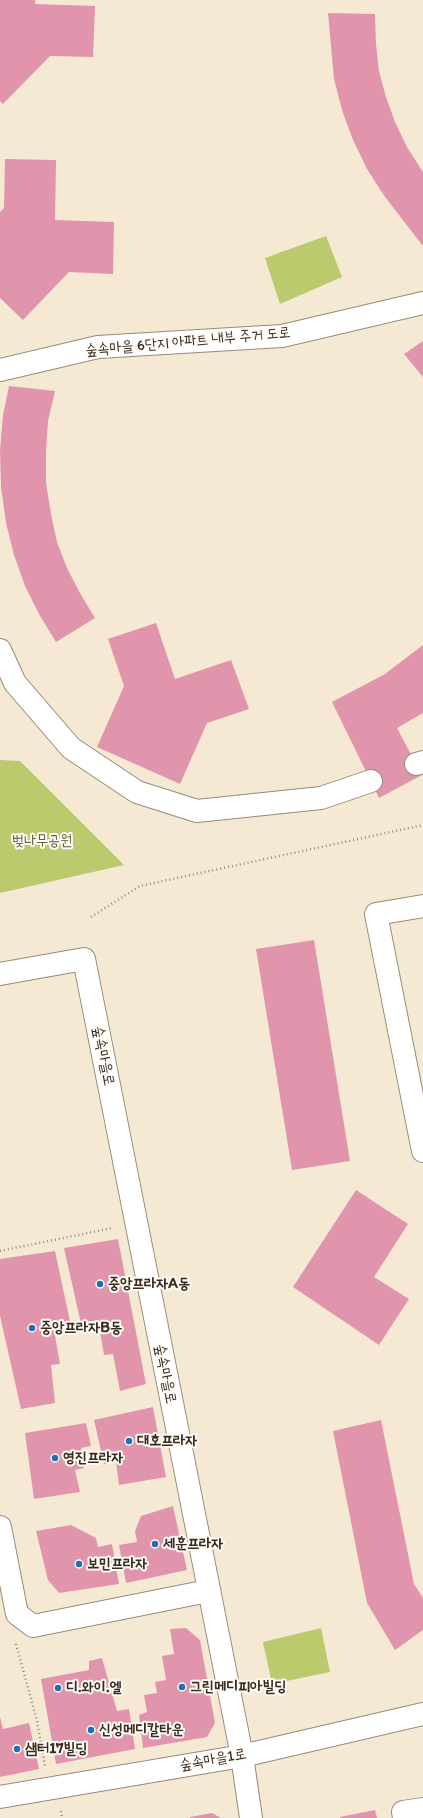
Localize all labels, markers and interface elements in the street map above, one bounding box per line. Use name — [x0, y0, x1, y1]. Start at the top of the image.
street label: 숲속마을 6단지 아파트 내부 주거 도로 — [85, 324, 291, 360]
park label: 벚나무공원 — [12, 832, 72, 850]
street label: 숲속마을로 — [88, 1025, 118, 1087]
place label: 중앙프라자A동 — [108, 1275, 190, 1293]
marker: 중앙프라자A동 — [95, 1279, 105, 1289]
place label: 중앙프라자B동 — [40, 1319, 122, 1337]
marker: 중앙프라자B동 — [27, 1323, 37, 1333]
street label: 숲속마을로 — [150, 1343, 180, 1405]
place label: 대호프라자 — [137, 1432, 197, 1450]
marker: 대호프라자 — [124, 1436, 134, 1446]
place label: 영진프라자 — [63, 1449, 123, 1467]
marker: 영진프라자 — [50, 1453, 60, 1463]
place label: 세훈프라자 — [163, 1535, 223, 1553]
marker: 세훈프라자 — [150, 1539, 160, 1549]
place label: 보민프라자 — [87, 1555, 147, 1573]
marker: 보민프라자 — [74, 1559, 84, 1569]
place label: 그린메디피아빌딩 — [190, 1678, 287, 1696]
place label: 디.와이.엘 — [66, 1679, 122, 1697]
marker: 그린메디피아빌딩 — [177, 1682, 187, 1692]
marker: 디.와이.엘 — [53, 1683, 63, 1693]
place label: 신성메디칼타운 — [99, 1721, 183, 1739]
marker: 신성메디칼타운 — [86, 1725, 96, 1735]
place label: 샘터17빌딩 — [25, 1740, 88, 1758]
marker: 샘터17빌딩 — [12, 1744, 22, 1754]
street label: 숲속마을1로 — [178, 1745, 248, 1775]

